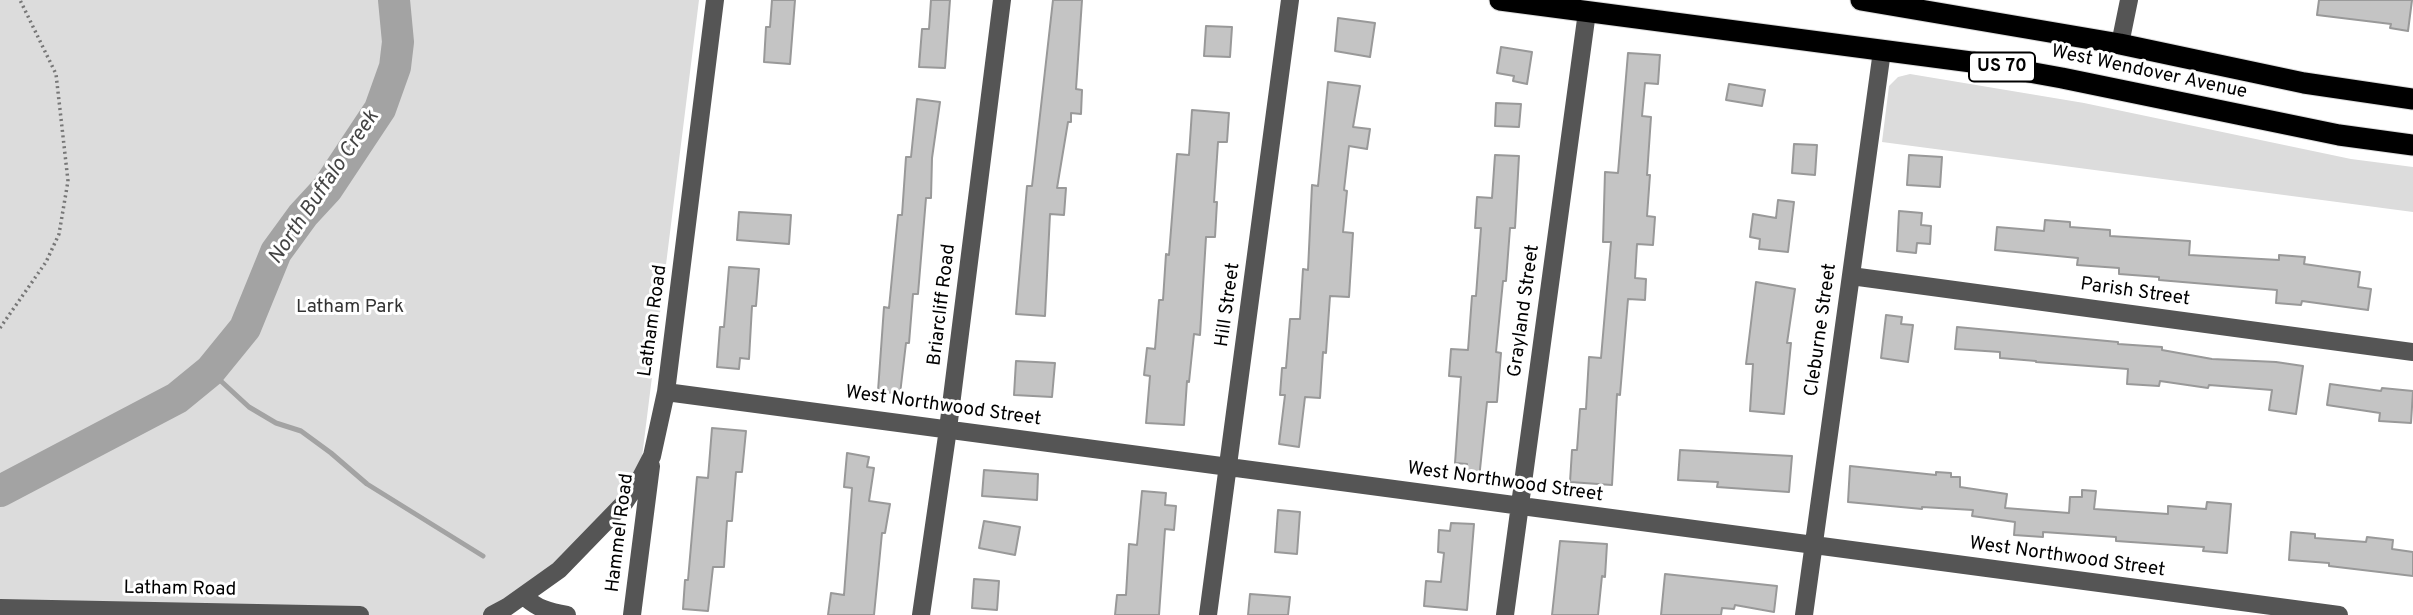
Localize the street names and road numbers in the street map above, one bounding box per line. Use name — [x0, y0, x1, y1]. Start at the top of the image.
street label: West Wendover Avenue — [2049, 41, 2249, 105]
road number: US 70 — [1969, 52, 2035, 82]
street label: Briarcliff Road — [924, 243, 962, 367]
street label: Grayland Street — [1504, 243, 1546, 379]
street label: Hill Street — [1212, 261, 1246, 349]
street label: Cleburne Street — [1801, 262, 1843, 398]
street label: Latham Road — [635, 264, 673, 378]
street label: Parish Street — [2079, 274, 2191, 312]
street label: West Northwood Street — [844, 382, 1042, 432]
street label: West Northwood Street — [1406, 458, 1604, 508]
street label: Hammel Road — [602, 472, 640, 594]
street label: West Northwood Street — [1968, 533, 2166, 583]
street label: Latham Road — [123, 578, 237, 602]

